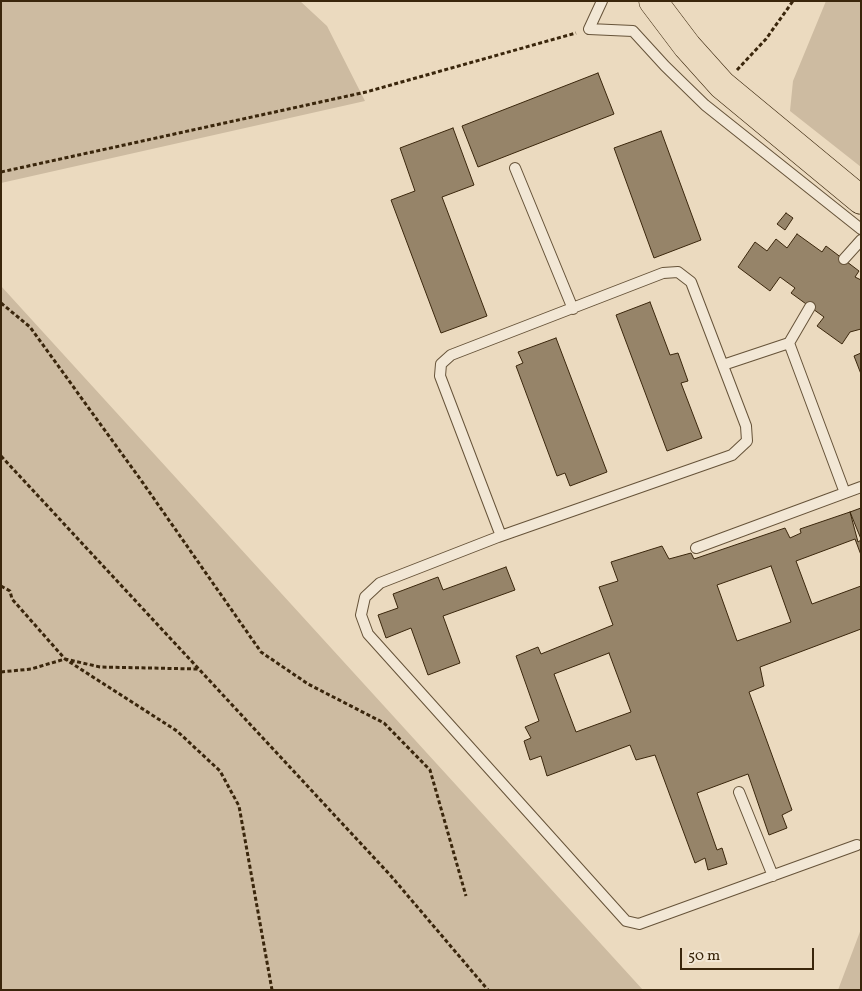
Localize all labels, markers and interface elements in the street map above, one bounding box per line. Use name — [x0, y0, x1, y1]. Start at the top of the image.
scale bar — [682, 938, 816, 970]
text: 50 m — [688, 946, 720, 967]

